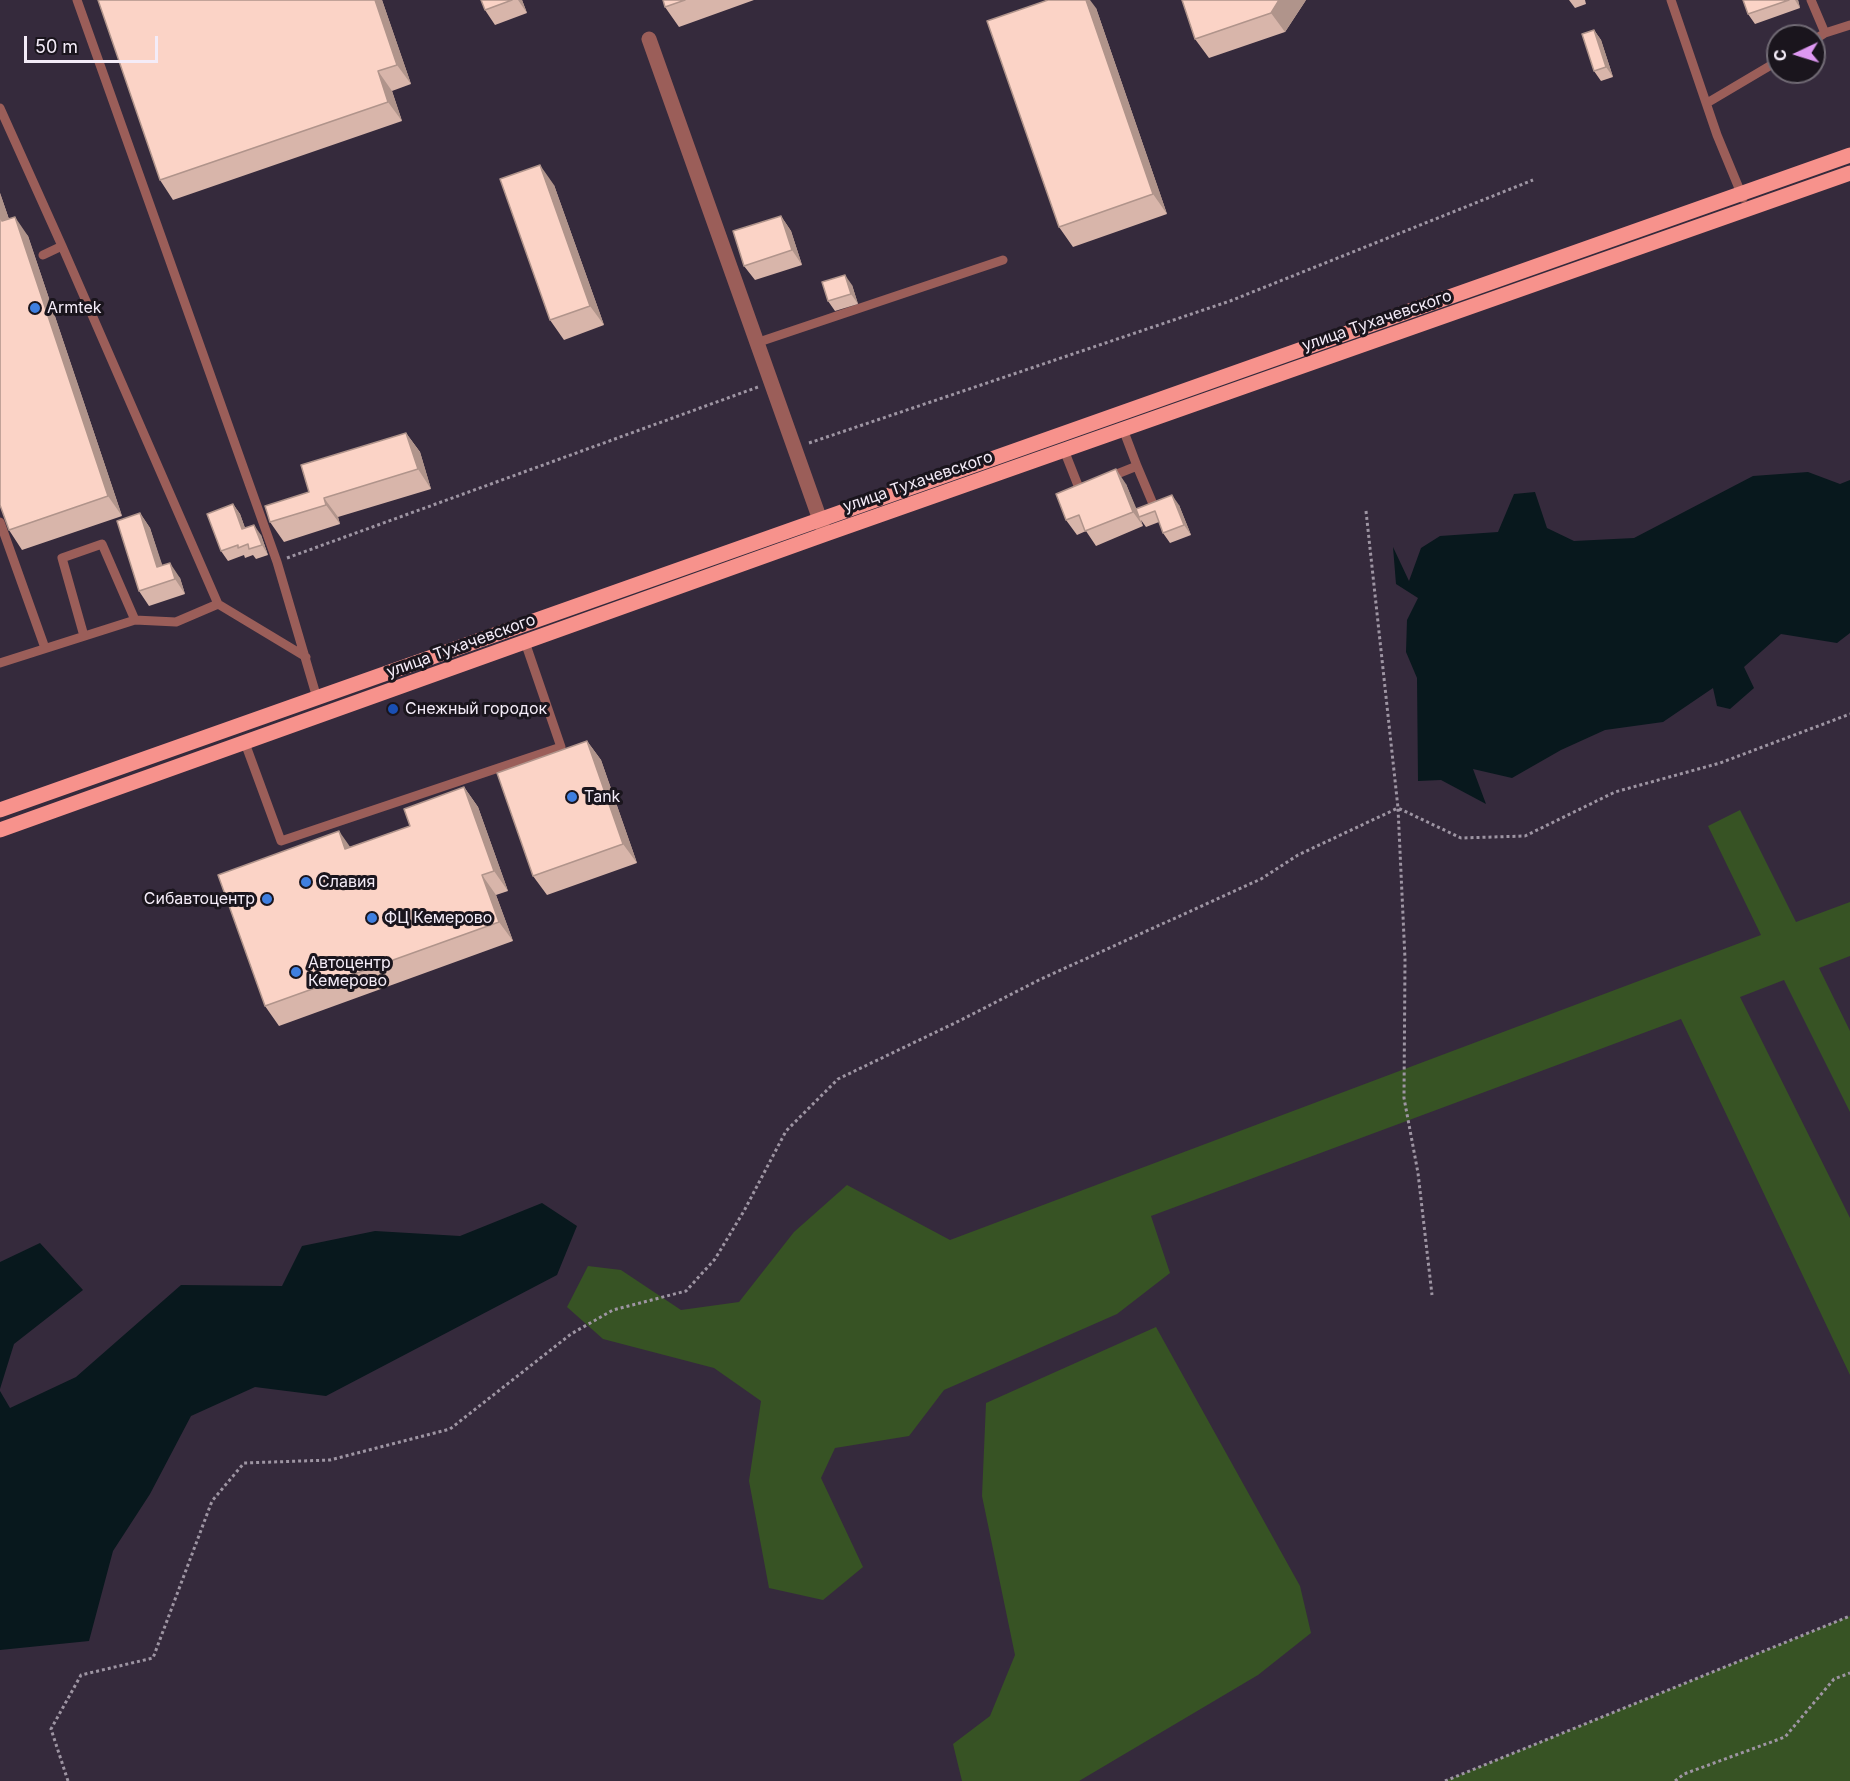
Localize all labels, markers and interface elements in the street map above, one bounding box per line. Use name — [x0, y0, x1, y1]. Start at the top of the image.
scale bar — [27, 24, 160, 62]
north arrow — [1766, 24, 1826, 84]
text: 50 m — [35, 36, 78, 57]
text: С — [1770, 49, 1790, 62]
street label: улица Тухачевского — [1300, 286, 1454, 356]
place label: Armtek — [47, 298, 102, 318]
marker: Armtek — [28, 301, 42, 315]
street label: улица Тухачевского — [841, 447, 995, 517]
street label: улица Тухачевского — [384, 610, 538, 682]
place label: Снежный городок — [405, 699, 547, 719]
marker: Снежный городок — [386, 702, 400, 716]
place label: Tank — [584, 787, 620, 807]
marker: Tank — [565, 790, 579, 804]
place label: Славия — [318, 872, 375, 892]
marker: Славия — [299, 875, 313, 889]
place label: Сибавтоцентр — [144, 889, 255, 909]
marker: Сибавтоцентр — [260, 892, 274, 906]
place label: ФЦ Кемерово — [384, 908, 492, 928]
marker: ФЦ Кемерово — [365, 911, 379, 925]
place label: Автоцентр Кемерово — [308, 953, 391, 991]
marker: Автоцентр Кемерово — [289, 965, 303, 979]

